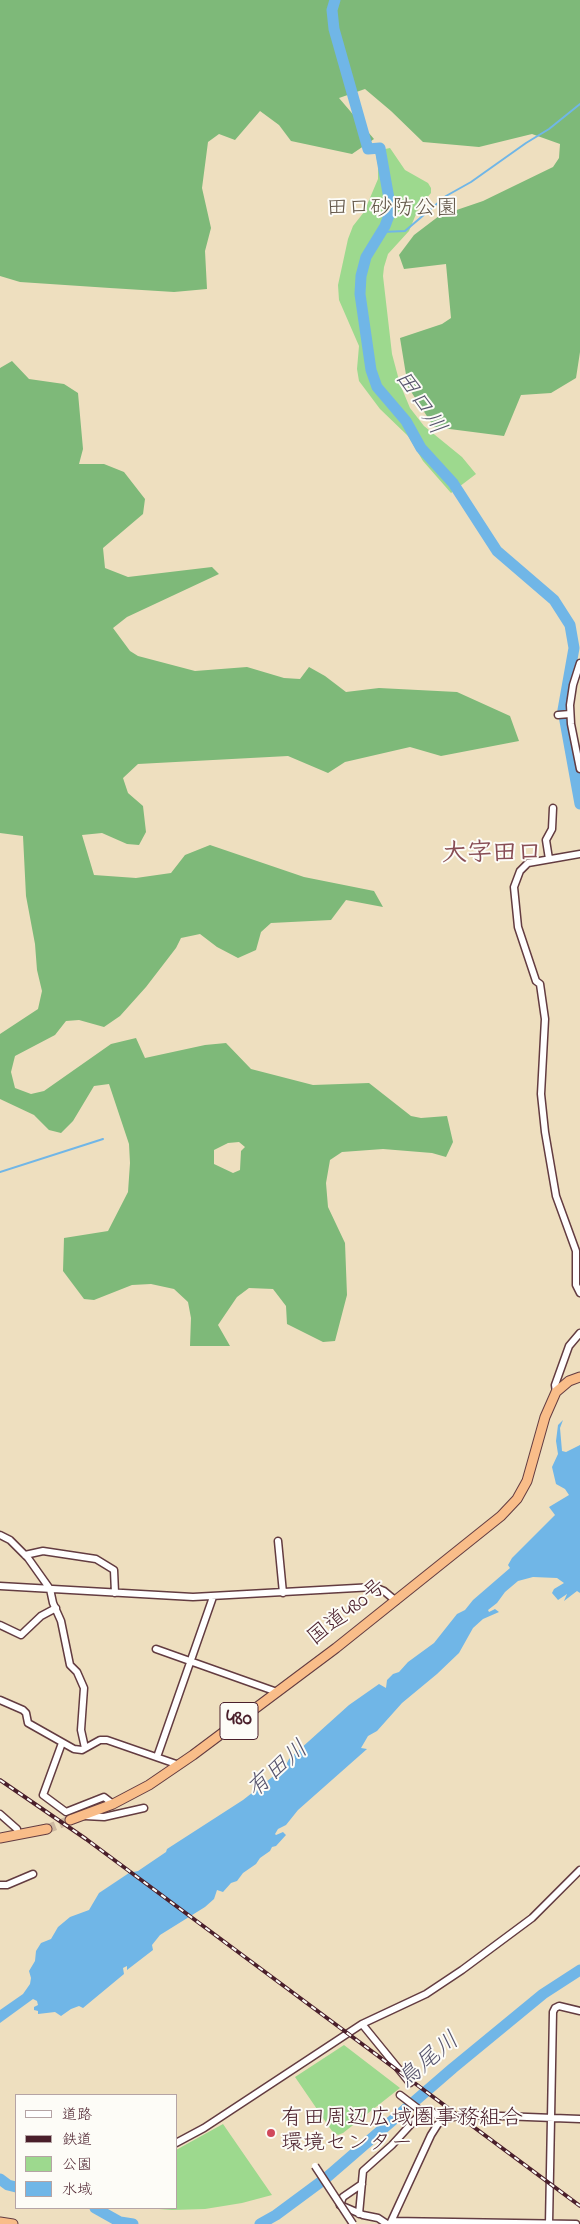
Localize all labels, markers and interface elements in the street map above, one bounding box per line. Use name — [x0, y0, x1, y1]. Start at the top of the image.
park label: 田口砂防公園 — [326, 197, 458, 223]
water label: 田口川 — [386, 366, 450, 442]
district label: 大字田口 — [442, 841, 542, 871]
street label: 国道480号 — [303, 1575, 393, 1653]
road number: 480 — [220, 1702, 258, 1740]
water label: 有田川 — [242, 1737, 316, 1805]
water label: 鳥尾川 — [393, 2028, 467, 2096]
legend — [15, 2094, 178, 2209]
text: 道路 — [62, 2104, 92, 2126]
place label: 有田周辺広域圏事務組合 環境センター — [281, 2107, 523, 2158]
marker: 有田周辺広域圏事務組合 環境センター — [265, 2127, 277, 2139]
text: 鉄道 — [62, 2129, 92, 2151]
text: 公園 — [62, 2154, 92, 2176]
text: 水域 — [62, 2179, 92, 2201]

